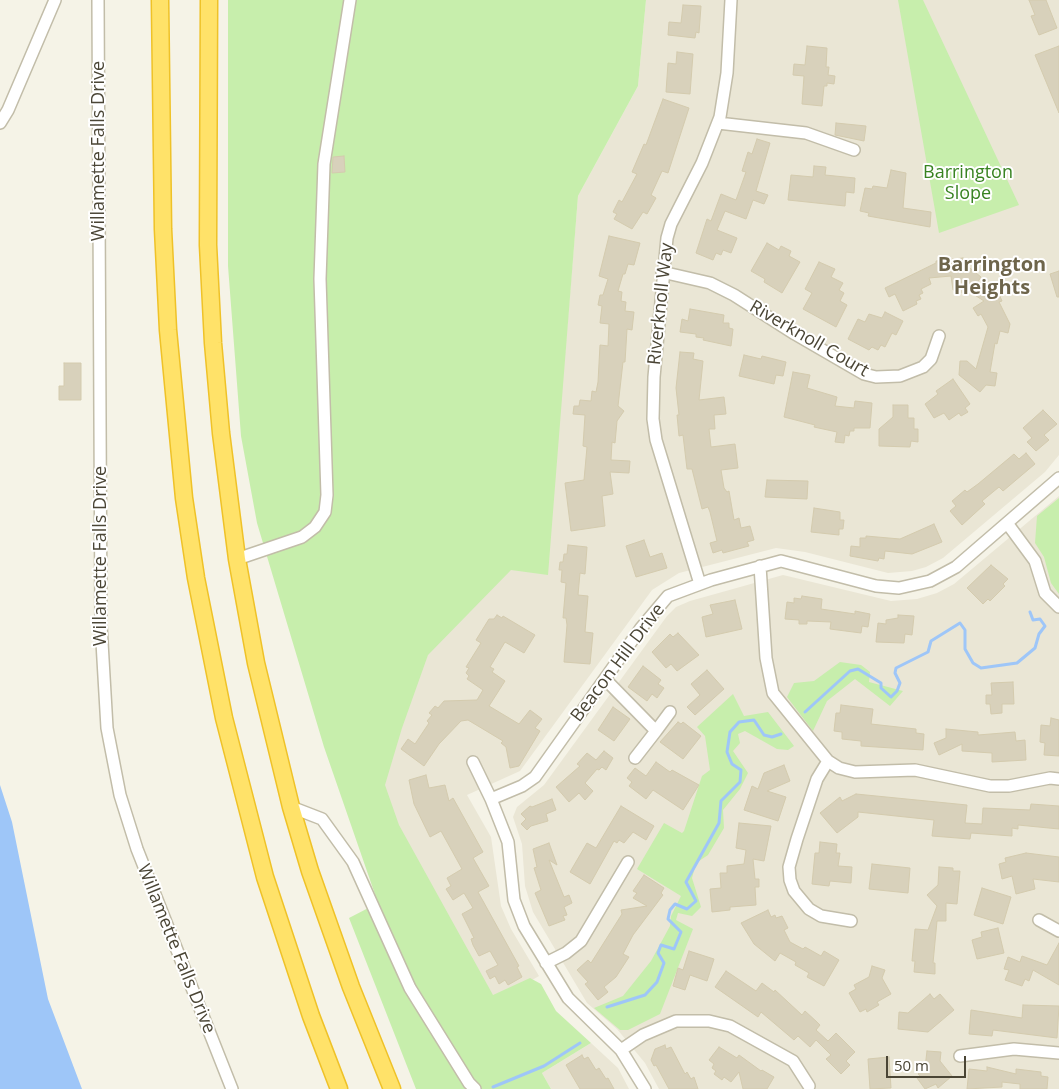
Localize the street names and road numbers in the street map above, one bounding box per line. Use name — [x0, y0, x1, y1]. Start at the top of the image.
street label: Willamette Falls Drive — [88, 61, 110, 241]
street label: Riverknoll Way — [644, 242, 678, 366]
street label: Riverknoll Court — [746, 296, 872, 382]
street label: Willamette Falls Drive — [90, 466, 112, 646]
street label: Beacon Hill Drive — [566, 600, 670, 726]
street label: Willamette Falls Drive — [132, 861, 220, 1037]

